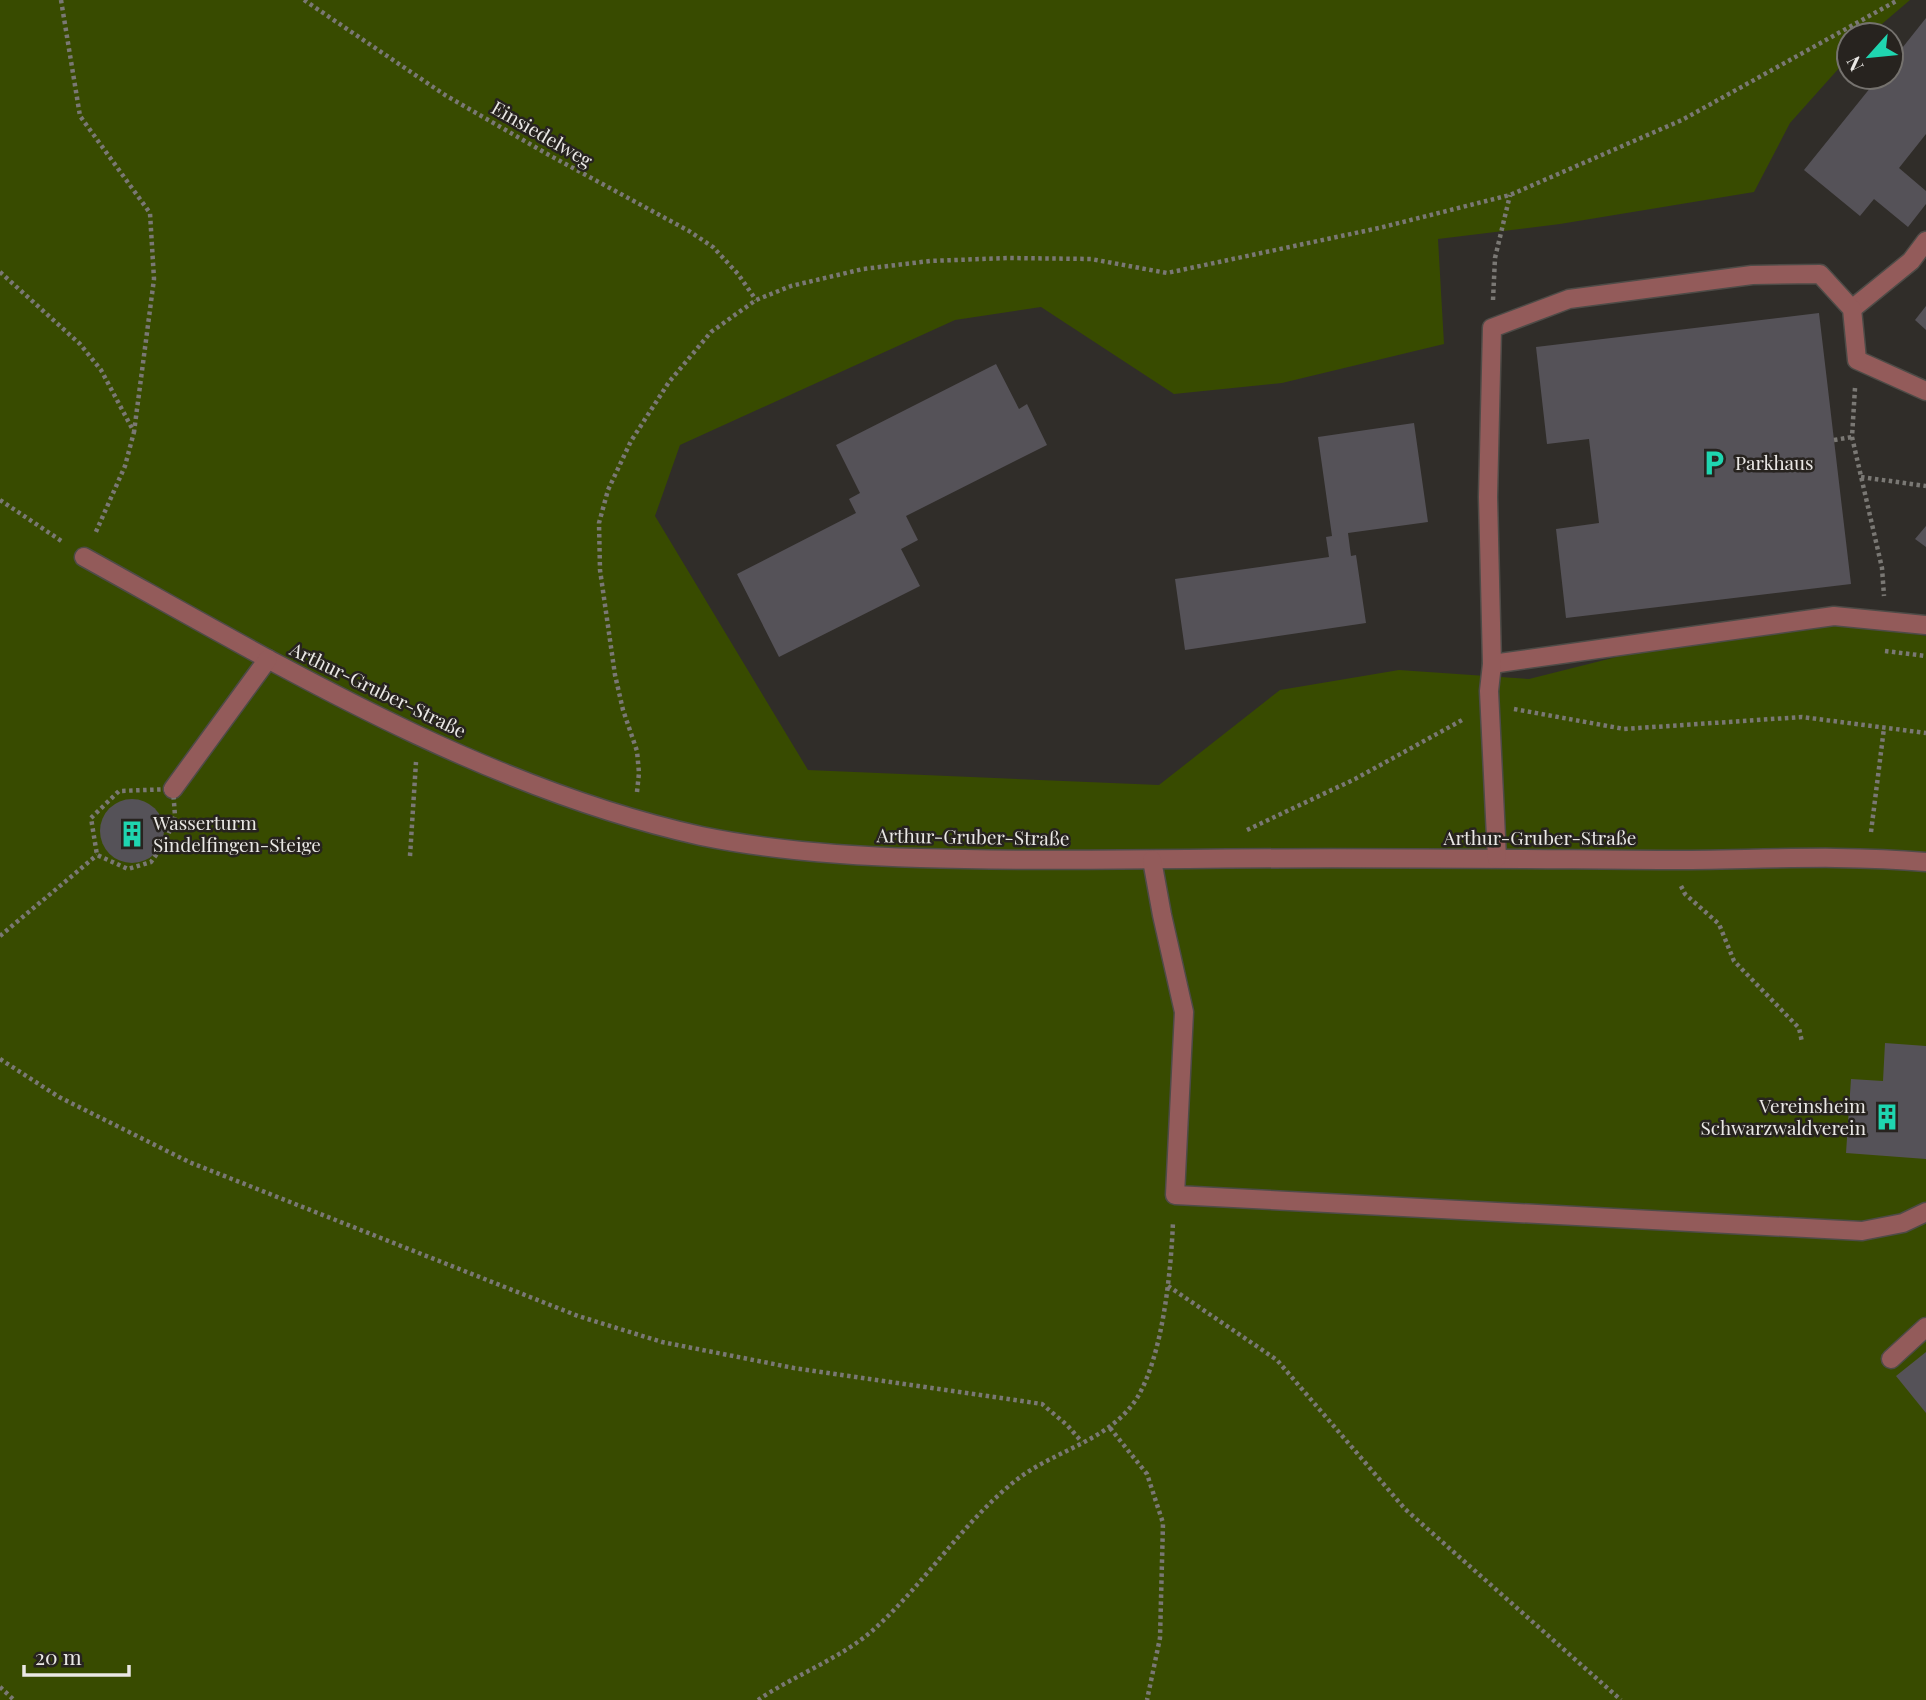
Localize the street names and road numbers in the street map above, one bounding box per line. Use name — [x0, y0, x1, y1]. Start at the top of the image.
street label: Einsiedelweg — [487, 94, 598, 172]
street label: Arthur-Gruber-Straße — [285, 635, 471, 743]
street label: Arthur-Gruber-Straße — [875, 821, 1070, 851]
street label: Arthur-Gruber-Straße — [1443, 824, 1636, 850]

